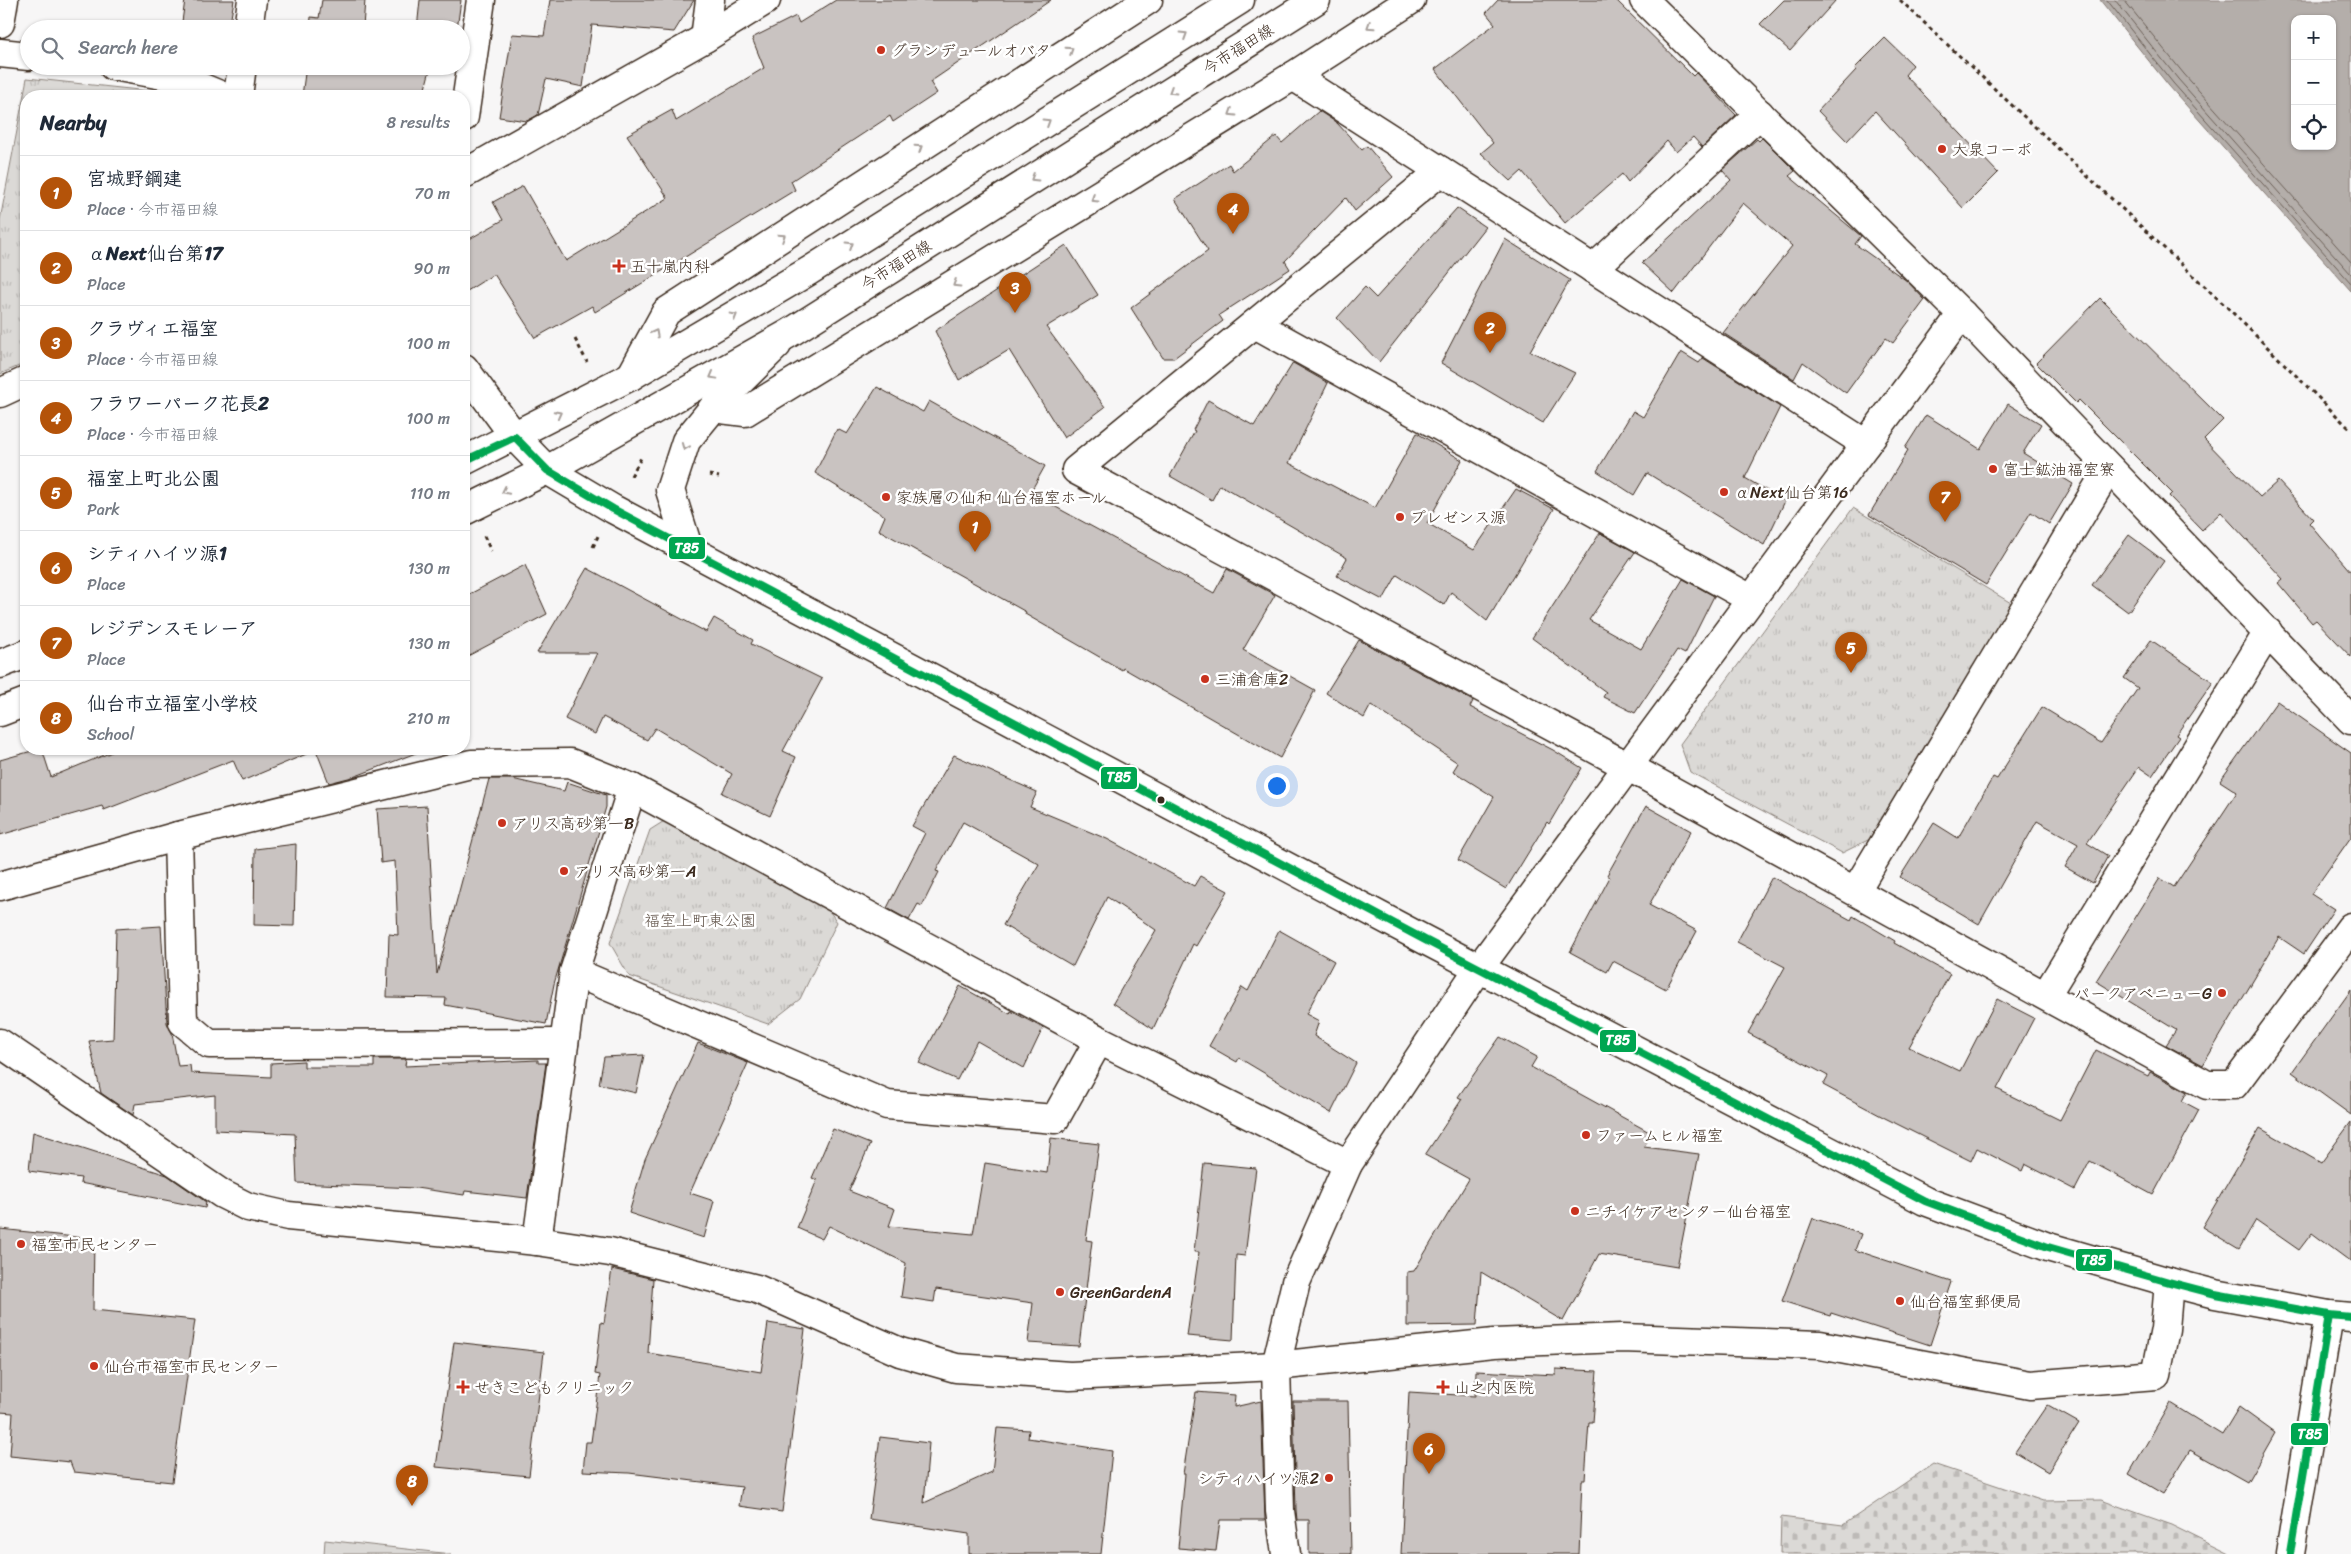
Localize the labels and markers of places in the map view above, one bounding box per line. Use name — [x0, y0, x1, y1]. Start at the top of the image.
place label: グランデュールオバタ — [891, 36, 1051, 65]
marker: グランデュールオバタ — [875, 44, 887, 56]
place label: 大泉コーポ — [1952, 135, 2032, 164]
marker: 大泉コーポ — [1936, 143, 1948, 155]
pin: 4 — [1217, 193, 1249, 234]
place label: 五十嵐内科 — [630, 252, 710, 281]
marker: 五十嵐内科 — [612, 259, 626, 273]
pin: 3 — [999, 272, 1031, 313]
pin: 2 — [1474, 312, 1506, 353]
place label: 富士鉱油福室寮 — [2003, 455, 2115, 484]
marker: 富士鉱油福室寮 — [1987, 463, 1999, 475]
place label: αNext仙台第16 — [1734, 478, 1848, 507]
pin: 7 — [1929, 481, 1961, 522]
place label: 家族層の仙和 仙台福室ホール — [896, 483, 1107, 512]
marker: αNext仙台第16 — [1718, 486, 1730, 498]
marker: 家族層の仙和 仙台福室ホール — [880, 491, 892, 503]
place label: プレゼンス源 — [1410, 503, 1506, 532]
pin: 1 — [959, 511, 991, 552]
marker: プレゼンス源 — [1394, 511, 1406, 523]
pin: 5 — [1835, 632, 1867, 673]
place label: 三浦倉庫2 — [1215, 665, 1288, 694]
marker: 三浦倉庫2 — [1199, 673, 1211, 685]
unlabelled marker — [1156, 795, 1166, 805]
place label: アリス高砂第一B — [512, 809, 634, 838]
marker: アリス高砂第一B — [496, 817, 508, 829]
place label: アリス高砂第一A — [574, 857, 697, 886]
marker: アリス高砂第一A — [558, 865, 570, 877]
place label: パークアベニューG — [2074, 979, 2212, 1008]
marker: パークアベニューG — [2216, 987, 2228, 999]
place label: ファームヒル福室 — [1596, 1121, 1723, 1150]
marker: ファームヒル福室 — [1580, 1129, 1592, 1141]
place label: ニチイケアセンター仙台福室 — [1585, 1197, 1791, 1226]
marker: ニチイケアセンター仙台福室 — [1569, 1205, 1581, 1217]
place label: 福室市民センター — [31, 1230, 158, 1259]
marker: 福室市民センター — [15, 1238, 27, 1250]
place label: GreenGardenA — [1070, 1278, 1172, 1307]
marker: GreenGardenA — [1054, 1286, 1066, 1298]
place label: 仙台福室郵便局 — [1910, 1287, 2022, 1316]
marker: 仙台福室郵便局 — [1894, 1295, 1906, 1307]
place label: 仙台市福室市民センター — [104, 1352, 279, 1381]
marker: 仙台市福室市民センター — [88, 1360, 100, 1372]
place label: せきこどもクリニック — [474, 1373, 634, 1402]
place label: 山之内医院 — [1454, 1373, 1534, 1402]
marker: せきこどもクリニック — [456, 1380, 470, 1394]
marker: 山之内医院 — [1436, 1380, 1450, 1394]
pin: 6 — [1413, 1433, 1445, 1474]
place label: シティハイツ源2 — [1198, 1464, 1319, 1493]
pin: 8 — [396, 1465, 428, 1506]
marker: シティハイツ源2 — [1323, 1472, 1335, 1484]

